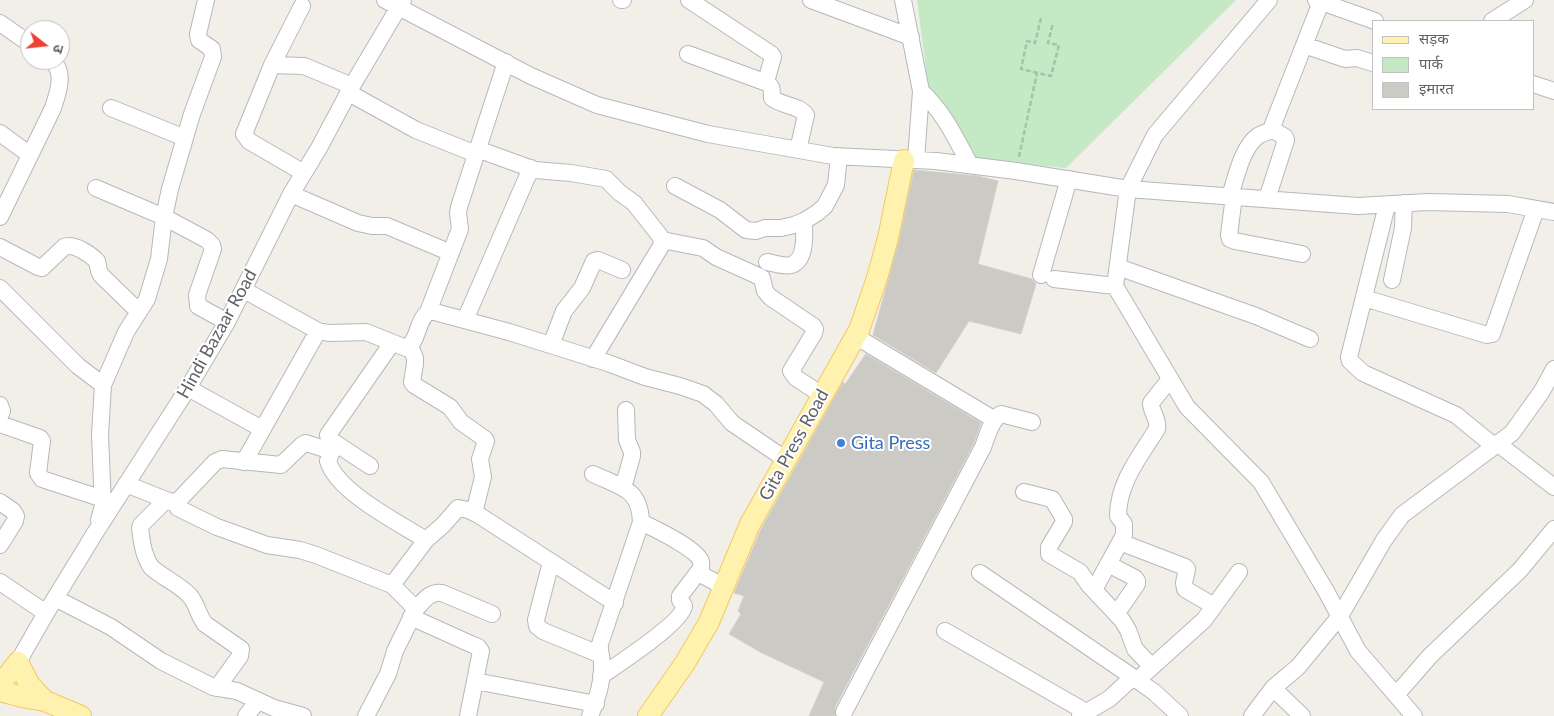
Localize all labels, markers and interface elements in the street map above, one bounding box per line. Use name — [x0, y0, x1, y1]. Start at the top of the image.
north arrow — [20, 20, 70, 70]
legend — [1372, 20, 1534, 110]
text: सड़क — [1419, 29, 1449, 47]
text: उ — [50, 43, 68, 55]
text: पार्क — [1419, 54, 1443, 72]
text: इमारत — [1419, 79, 1454, 97]
street label: Hindi Bazaar Road — [173, 266, 261, 402]
street label: Gita Press Road — [755, 386, 833, 504]
place label: Gita Press — [851, 432, 930, 454]
marker: Gita Press — [835, 437, 847, 449]

